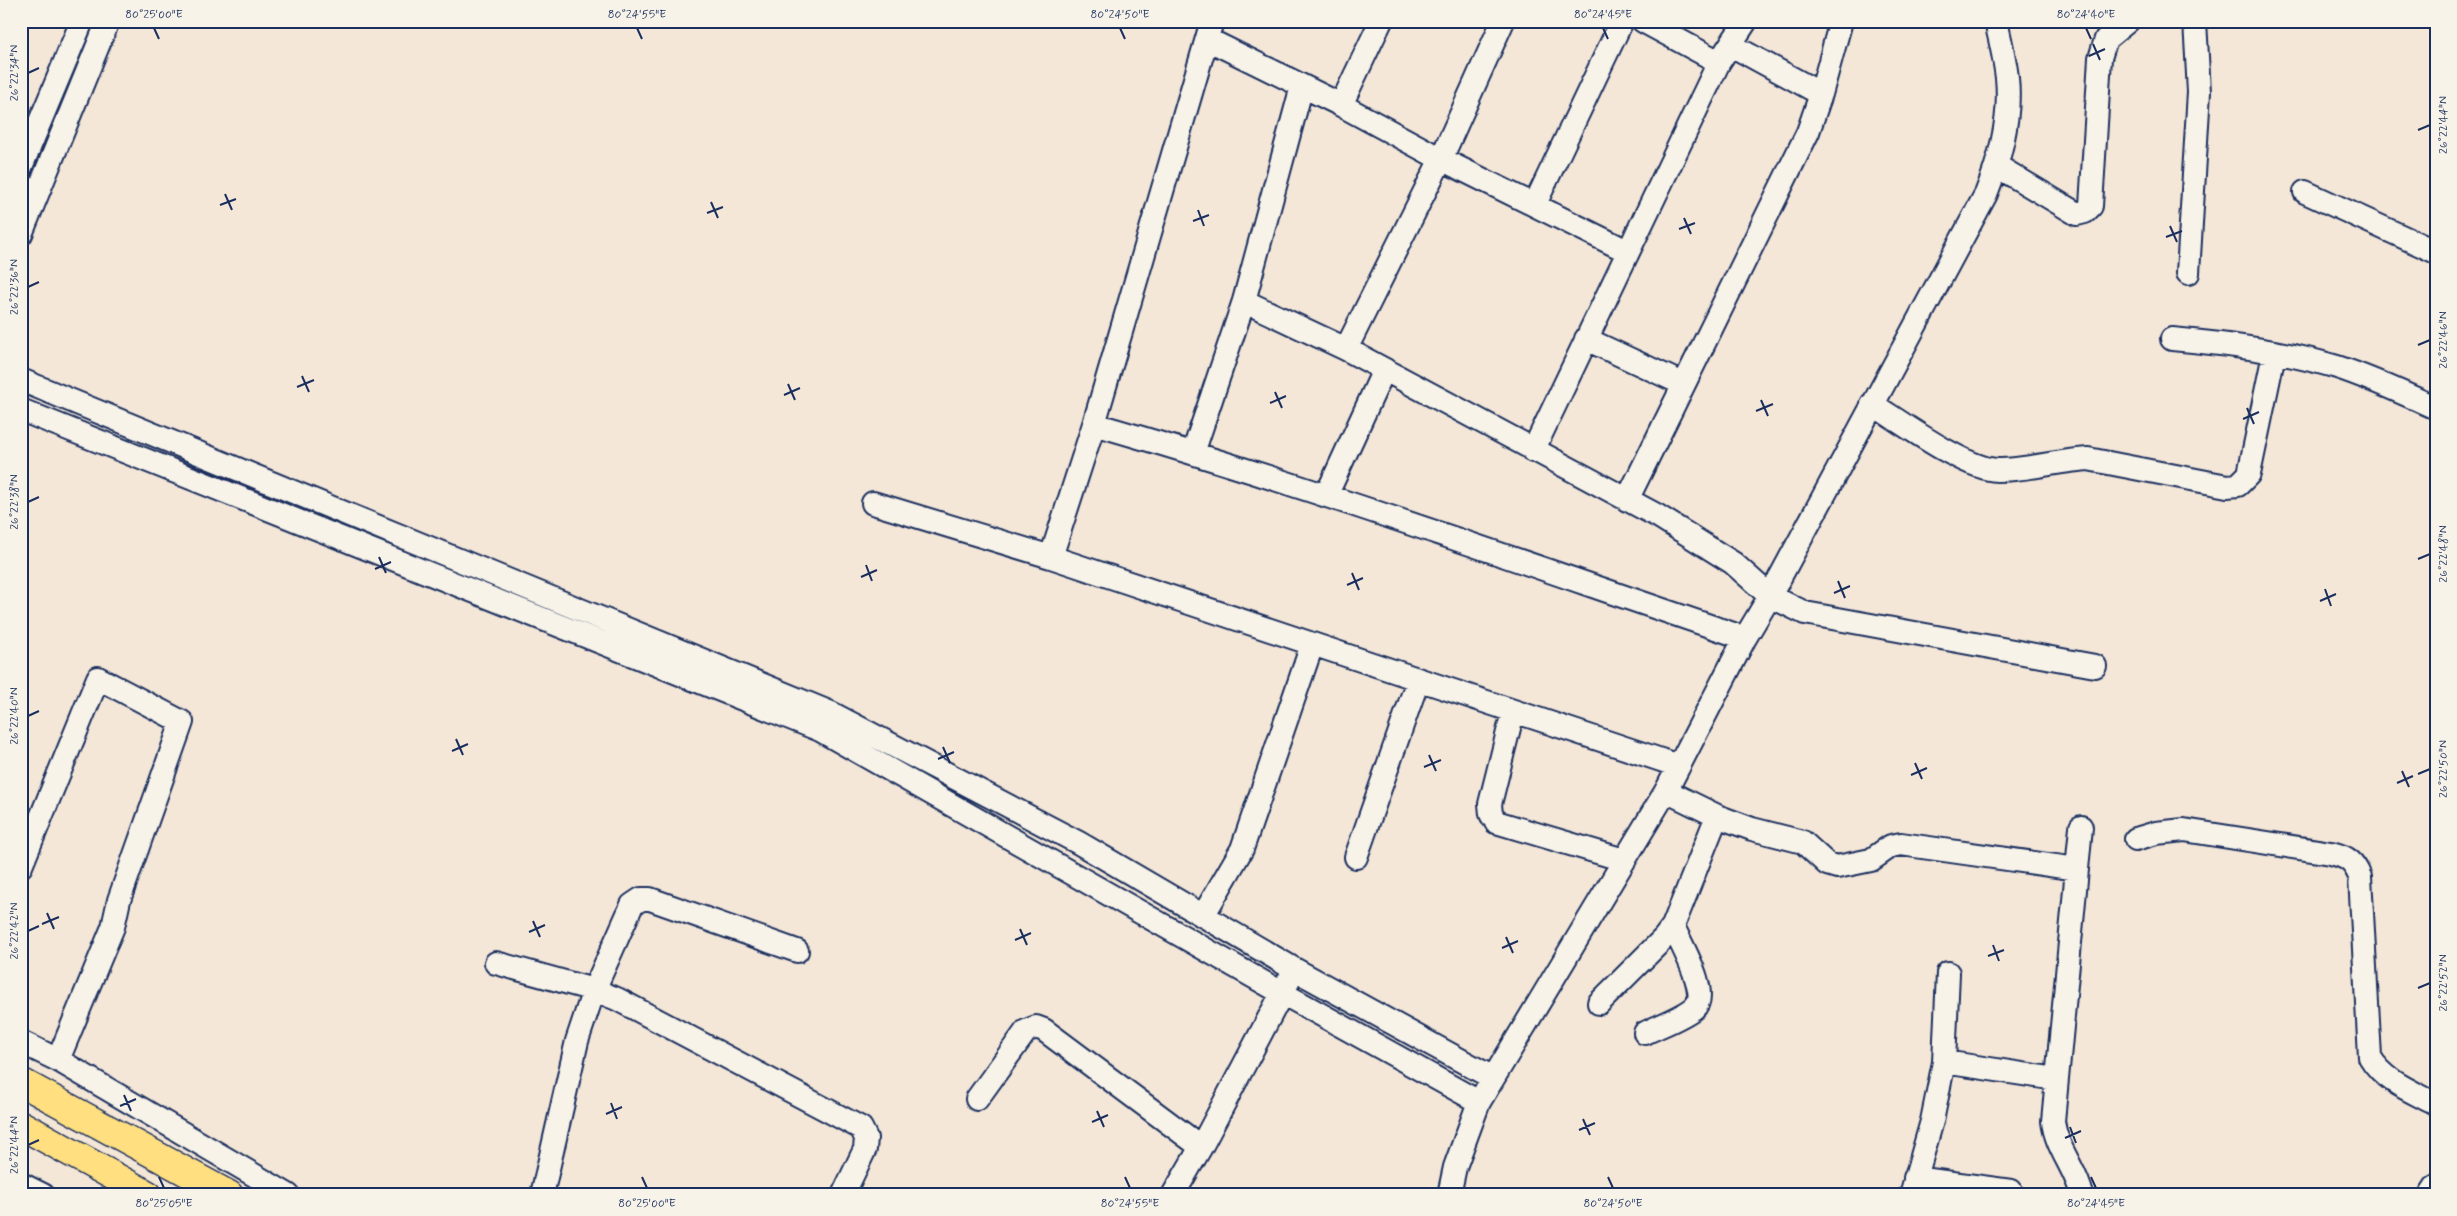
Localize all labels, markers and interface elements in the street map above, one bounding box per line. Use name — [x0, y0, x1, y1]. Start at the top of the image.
text: 80°25'00"E — [125, 7, 183, 23]
text: 80°24'55"E — [608, 7, 666, 23]
text: 80°24'50"E — [1091, 7, 1149, 23]
text: 80°24'45"E — [1574, 7, 1632, 23]
text: 80°24'40"E — [2057, 7, 2115, 23]
text: 26°22'34"N — [7, 45, 23, 101]
text: 26°22'44"N — [2436, 96, 2452, 154]
text: 26°22'36"N — [7, 259, 23, 315]
text: 26°22'46"N — [2436, 311, 2452, 369]
text: 26°22'38"N — [7, 474, 23, 530]
text: 26°22'48"N — [2436, 525, 2452, 583]
text: 26°22'40"N — [7, 687, 23, 745]
text: 26°22'50"N — [2436, 740, 2452, 798]
text: 26°22'42"N — [7, 902, 23, 960]
text: 26°22'52"N — [2436, 954, 2452, 1012]
text: 26°22'44"N — [7, 1116, 23, 1174]
text: 80°25'05"E — [136, 1196, 193, 1212]
text: 80°25'00"E — [618, 1196, 676, 1212]
text: 80°24'55"E — [1101, 1196, 1159, 1212]
text: 80°24'50"E — [1584, 1196, 1642, 1212]
text: 80°24'45"E — [2067, 1196, 2125, 1212]

